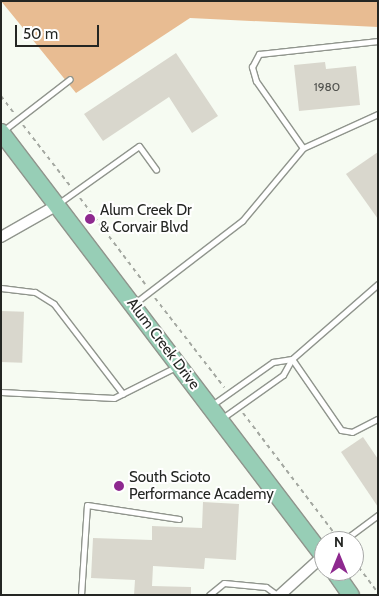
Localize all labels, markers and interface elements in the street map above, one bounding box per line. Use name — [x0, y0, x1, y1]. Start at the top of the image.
scale bar — [18, 15, 101, 47]
text: 50 m — [23, 25, 58, 43]
house number: 1980 — [314, 80, 340, 94]
place label: Alum Creek Dr & Corvair Blvd — [100, 201, 192, 236]
marker: Alum Creek Dr & Corvair Blvd — [84, 213, 96, 225]
street label: Alum Creek Drive — [123, 295, 203, 393]
place label: South Scioto Performance Academy — [129, 468, 274, 503]
marker: South Scioto Performance Academy — [113, 480, 125, 492]
north arrow — [314, 531, 364, 581]
text: N — [334, 533, 344, 551]

